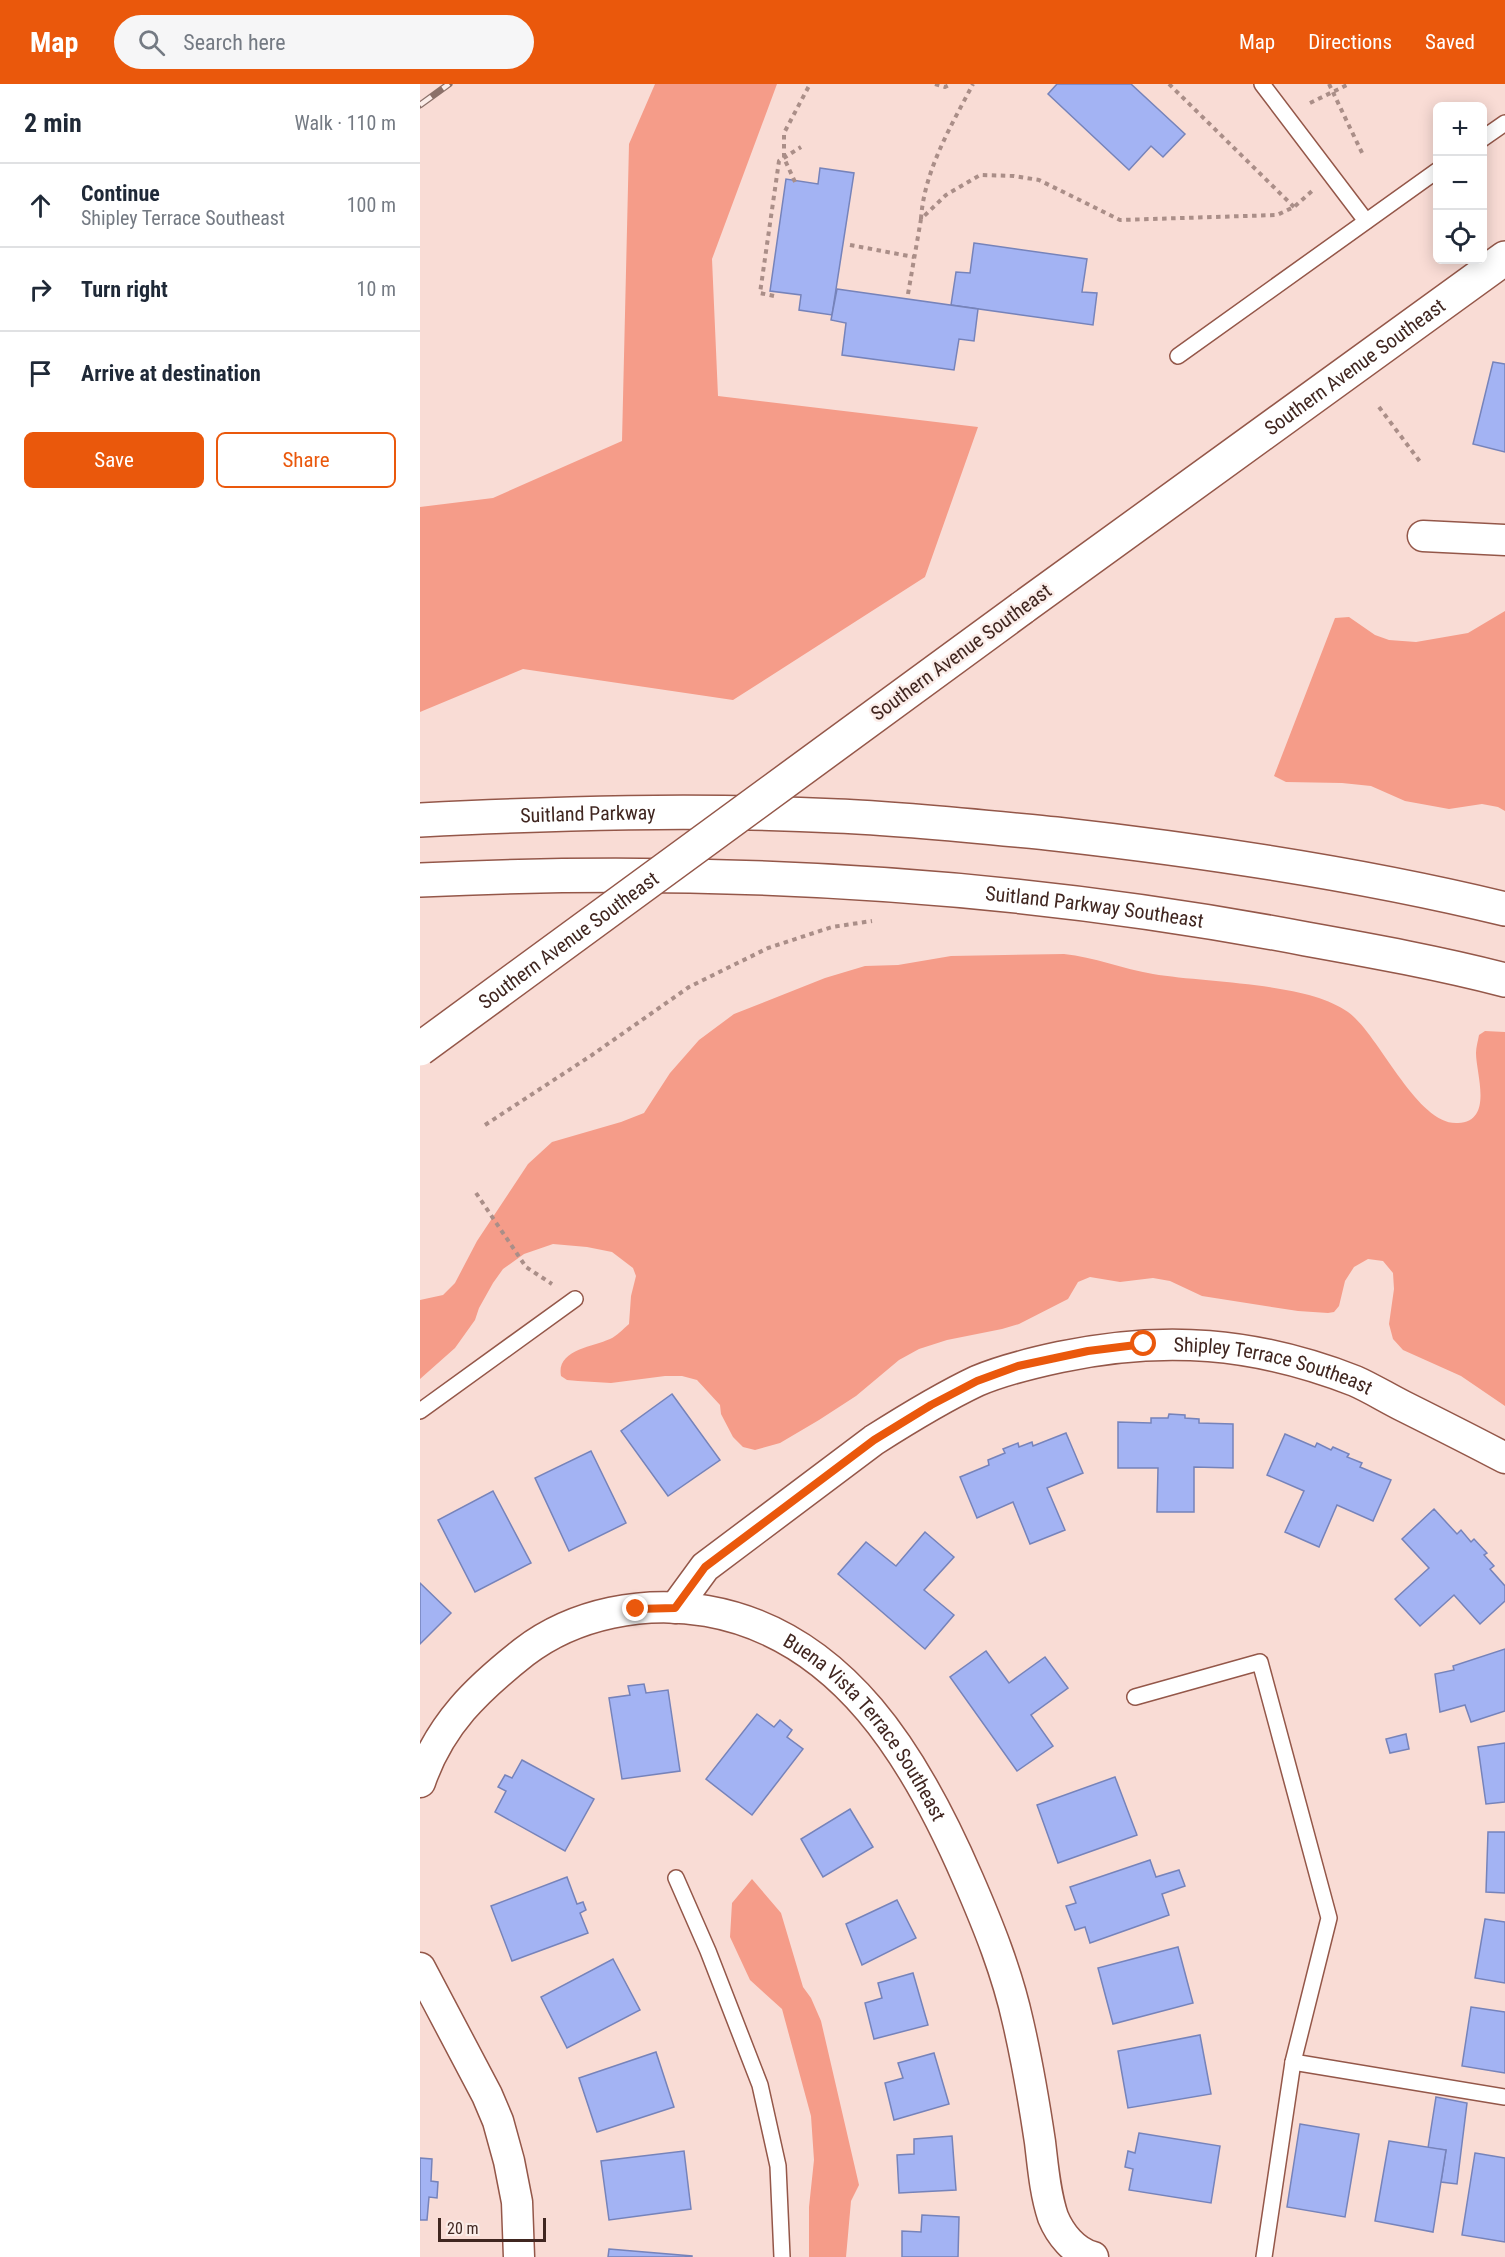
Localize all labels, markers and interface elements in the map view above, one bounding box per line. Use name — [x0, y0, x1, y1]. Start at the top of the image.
search box — [114, 15, 534, 69]
text: Map — [30, 26, 78, 59]
icon: search — [135, 26, 168, 59]
text: Search here — [183, 30, 286, 55]
text: Map — [1239, 30, 1275, 54]
text: Directions — [1308, 30, 1392, 54]
text: Saved — [1425, 30, 1475, 54]
map controls — [1433, 102, 1487, 264]
button: + — [1433, 102, 1487, 156]
text: 2 min — [24, 108, 82, 138]
text: Walk · 110 m — [295, 111, 396, 135]
button: − — [1433, 156, 1487, 210]
text: Continue — [81, 181, 160, 206]
icon: ahead — [24, 189, 57, 222]
text: 100 m — [347, 193, 396, 217]
text: Shipley Terrace Southeast — [81, 206, 285, 230]
button: locate — [1433, 210, 1487, 264]
icon: right — [24, 273, 57, 306]
text: Turn right — [81, 277, 168, 302]
text: 10 m — [357, 277, 396, 301]
street label: Southern Avenue Southeast — [1260, 293, 1450, 440]
icon: arrive — [24, 357, 57, 390]
text: Arrive at destination — [81, 361, 261, 386]
button: Save — [24, 432, 204, 488]
button: Share — [216, 432, 396, 488]
street label: Southern Avenue Southeast — [866, 578, 1056, 726]
street label: Suitland Parkway — [520, 800, 656, 828]
street label: Southern Avenue Southeast — [474, 866, 663, 1014]
street label: Suitland Parkway Southeast — [984, 881, 1205, 933]
route start — [1130, 1330, 1156, 1356]
street label: Shipley Terrace Southeast — [1173, 1333, 1377, 1400]
route end — [622, 1595, 648, 1621]
street label: Buena Vista Terrace Southeast — [779, 1628, 951, 1825]
scale bar — [438, 2215, 546, 2242]
text: 20 m — [447, 2219, 479, 2238]

